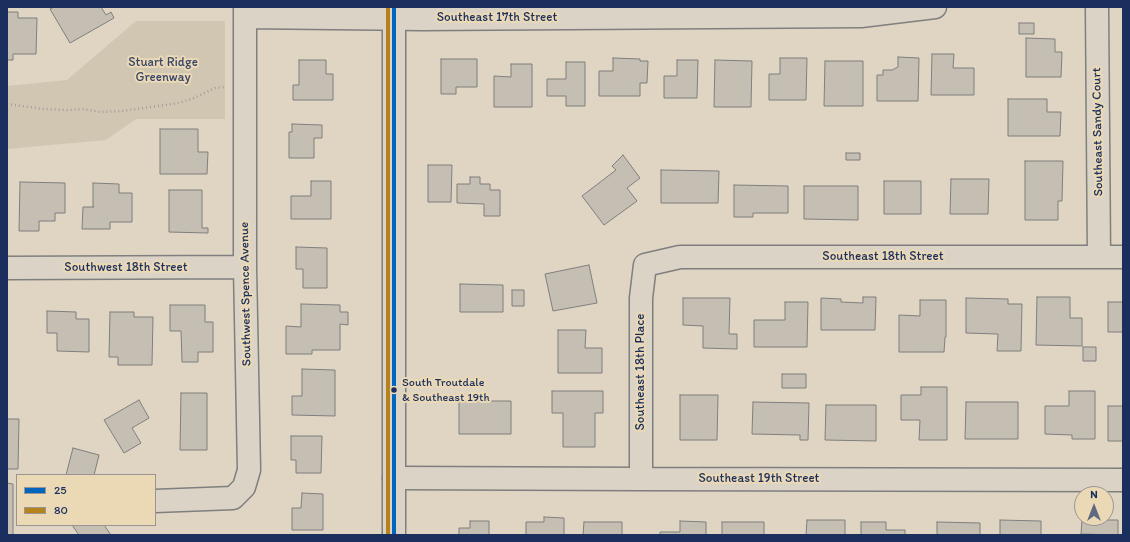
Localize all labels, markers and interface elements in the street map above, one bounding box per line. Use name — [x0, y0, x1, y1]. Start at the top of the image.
street label: Southeast 17th Street — [437, 10, 557, 26]
park label: Stuart Ridge Greenway — [128, 55, 198, 86]
street label: Southeast Sandy Court — [1089, 67, 1107, 197]
street label: Southwest Spence Avenue — [237, 222, 255, 366]
street label: Southeast 18th Street — [822, 249, 944, 265]
street label: Southwest 18th Street — [64, 260, 188, 276]
street label: Southeast 18th Place — [633, 314, 649, 430]
place label: South Troutdale & Southeast 19th — [402, 376, 490, 404]
marker: South Troutdale & Southeast 19th — [389, 385, 399, 395]
street label: Southeast 19th Street — [699, 471, 819, 487]
legend — [16, 474, 156, 526]
text: 25 — [54, 483, 67, 497]
north arrow — [1074, 486, 1114, 526]
text: N — [1090, 488, 1098, 501]
text: 80 — [54, 503, 68, 517]

